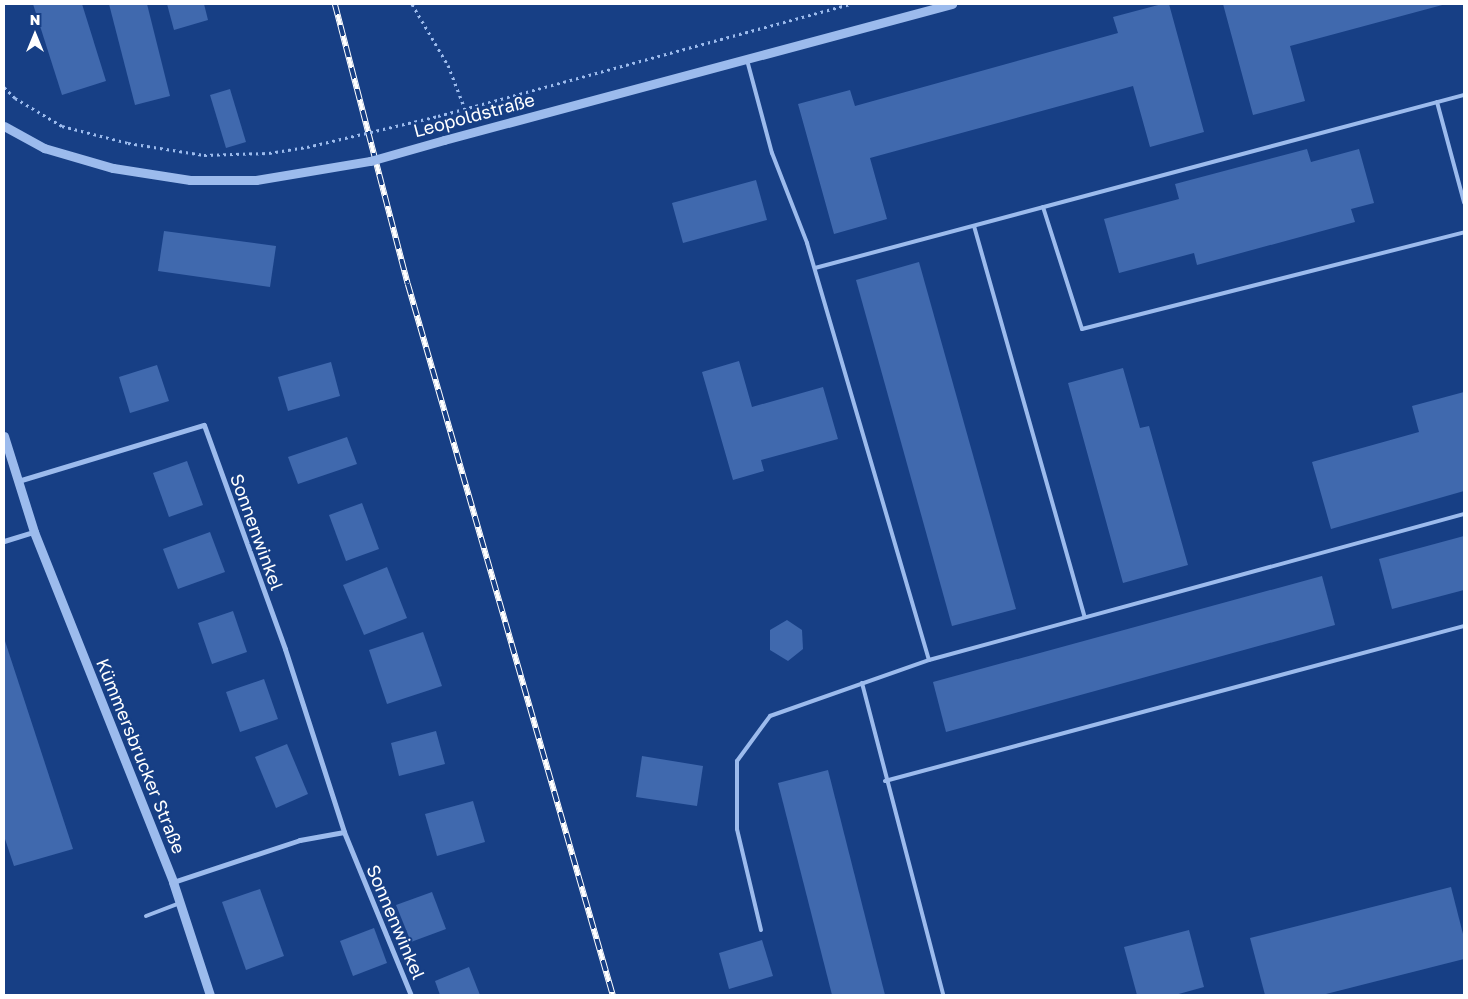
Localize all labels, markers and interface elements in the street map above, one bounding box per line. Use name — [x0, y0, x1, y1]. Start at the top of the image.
north arrow — [10, 10, 60, 60]
text: N — [30, 11, 40, 28]
street label: Leopoldstraße — [411, 88, 537, 142]
street label: Sonnenwinkel — [226, 471, 288, 593]
street label: Kümmersbrucker Straße — [92, 655, 190, 857]
street label: Sonnenwinkel — [362, 862, 430, 982]

